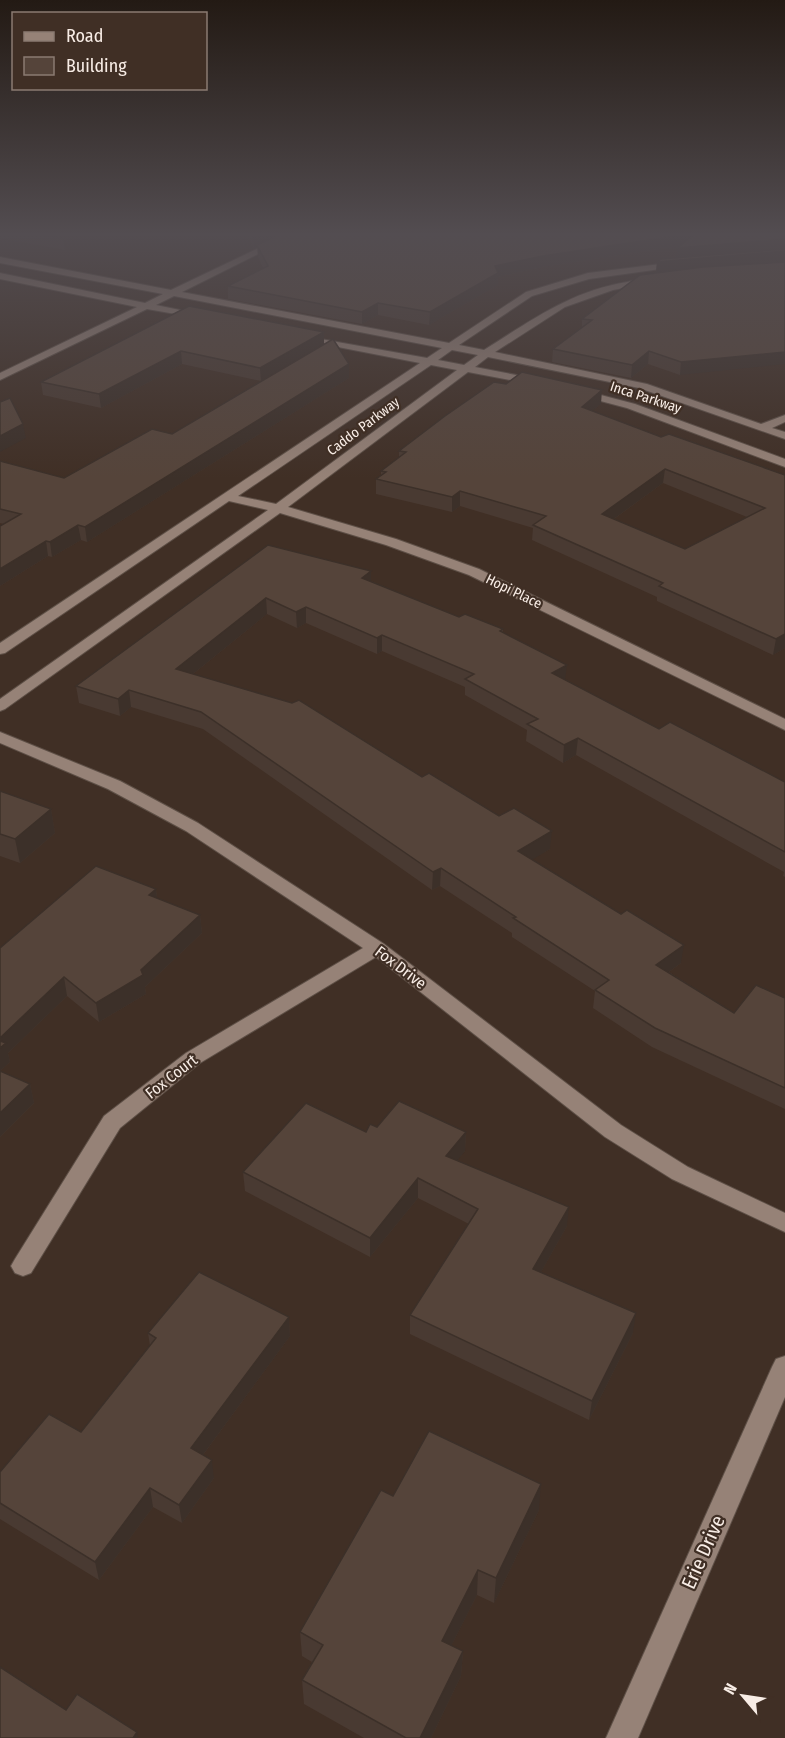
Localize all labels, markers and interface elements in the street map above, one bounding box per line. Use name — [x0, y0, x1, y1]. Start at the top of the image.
legend — [12, 12, 207, 90]
text: Road — [66, 25, 103, 47]
text: Building — [66, 55, 127, 77]
street label: Inca Parkway — [608, 378, 684, 417]
street label: Caddo Parkway — [324, 393, 403, 459]
street label: Hopi Place — [483, 571, 545, 612]
street label: Fox Drive — [371, 942, 430, 993]
street label: Fox Court — [141, 1050, 202, 1103]
street label: Erie Drive — [676, 1511, 730, 1593]
north arrow — [713, 1666, 773, 1726]
text: N — [720, 1680, 741, 1698]

